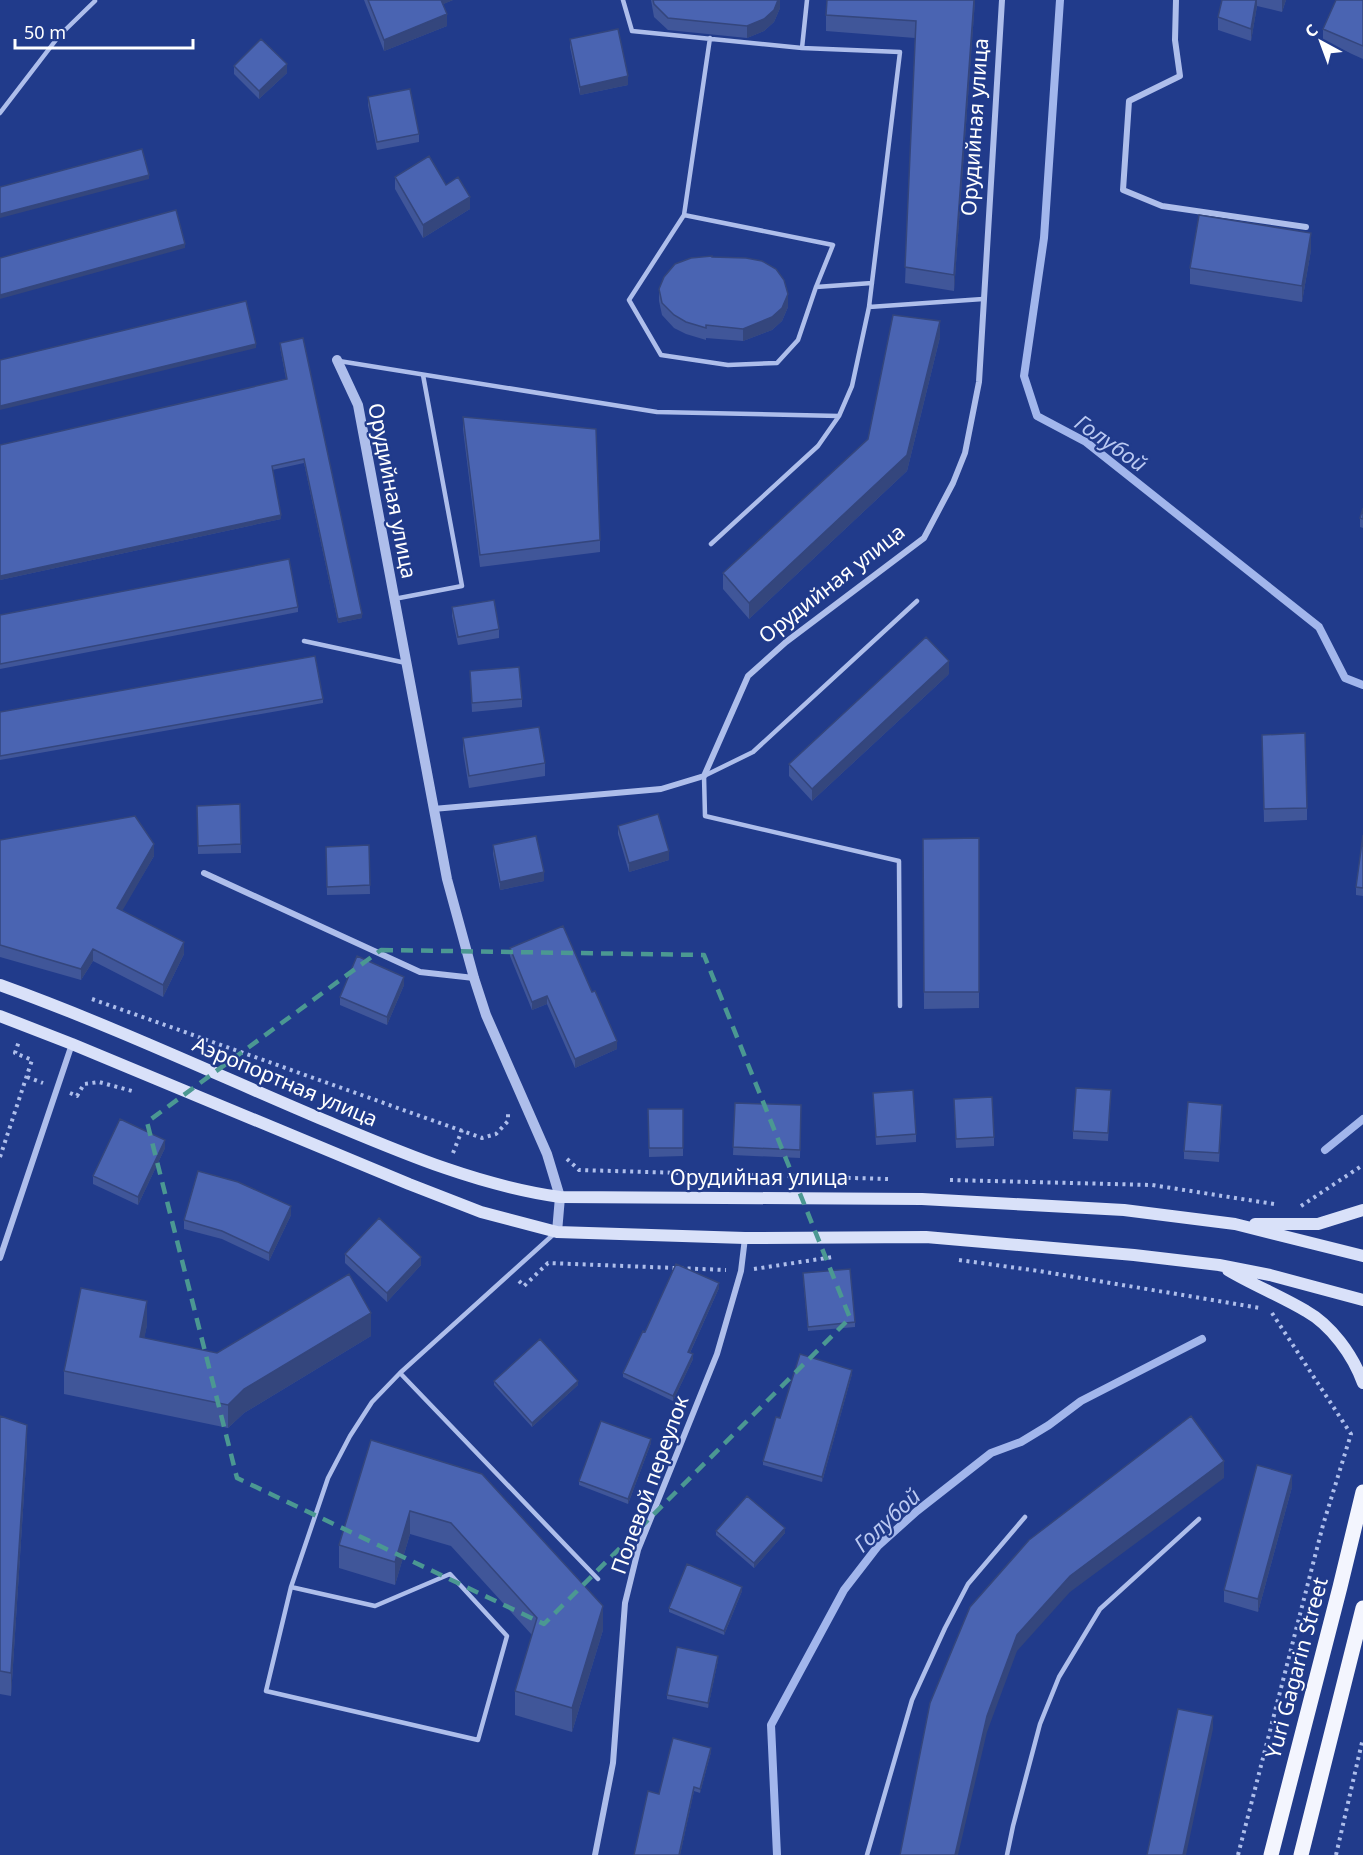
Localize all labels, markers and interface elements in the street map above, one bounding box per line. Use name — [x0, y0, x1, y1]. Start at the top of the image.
scale bar — [15, 12, 194, 50]
north arrow — [1291, 12, 1351, 72]
text: С — [1300, 19, 1322, 42]
text: 50 m — [24, 20, 66, 44]
street label: Орудийная улица — [954, 37, 994, 217]
street label: Орудийная улица — [362, 401, 424, 581]
water label: Голубой — [1070, 407, 1154, 478]
street label: Орудийная улица — [753, 517, 910, 649]
street label: Аэропортная улица — [189, 1029, 382, 1133]
street label: Орудийная улица — [670, 1163, 848, 1191]
street label: Полевой переулок — [604, 1391, 694, 1578]
water label: Голубой — [846, 1480, 927, 1558]
street label: Yuri Gagarin Street — [1258, 1574, 1334, 1762]

